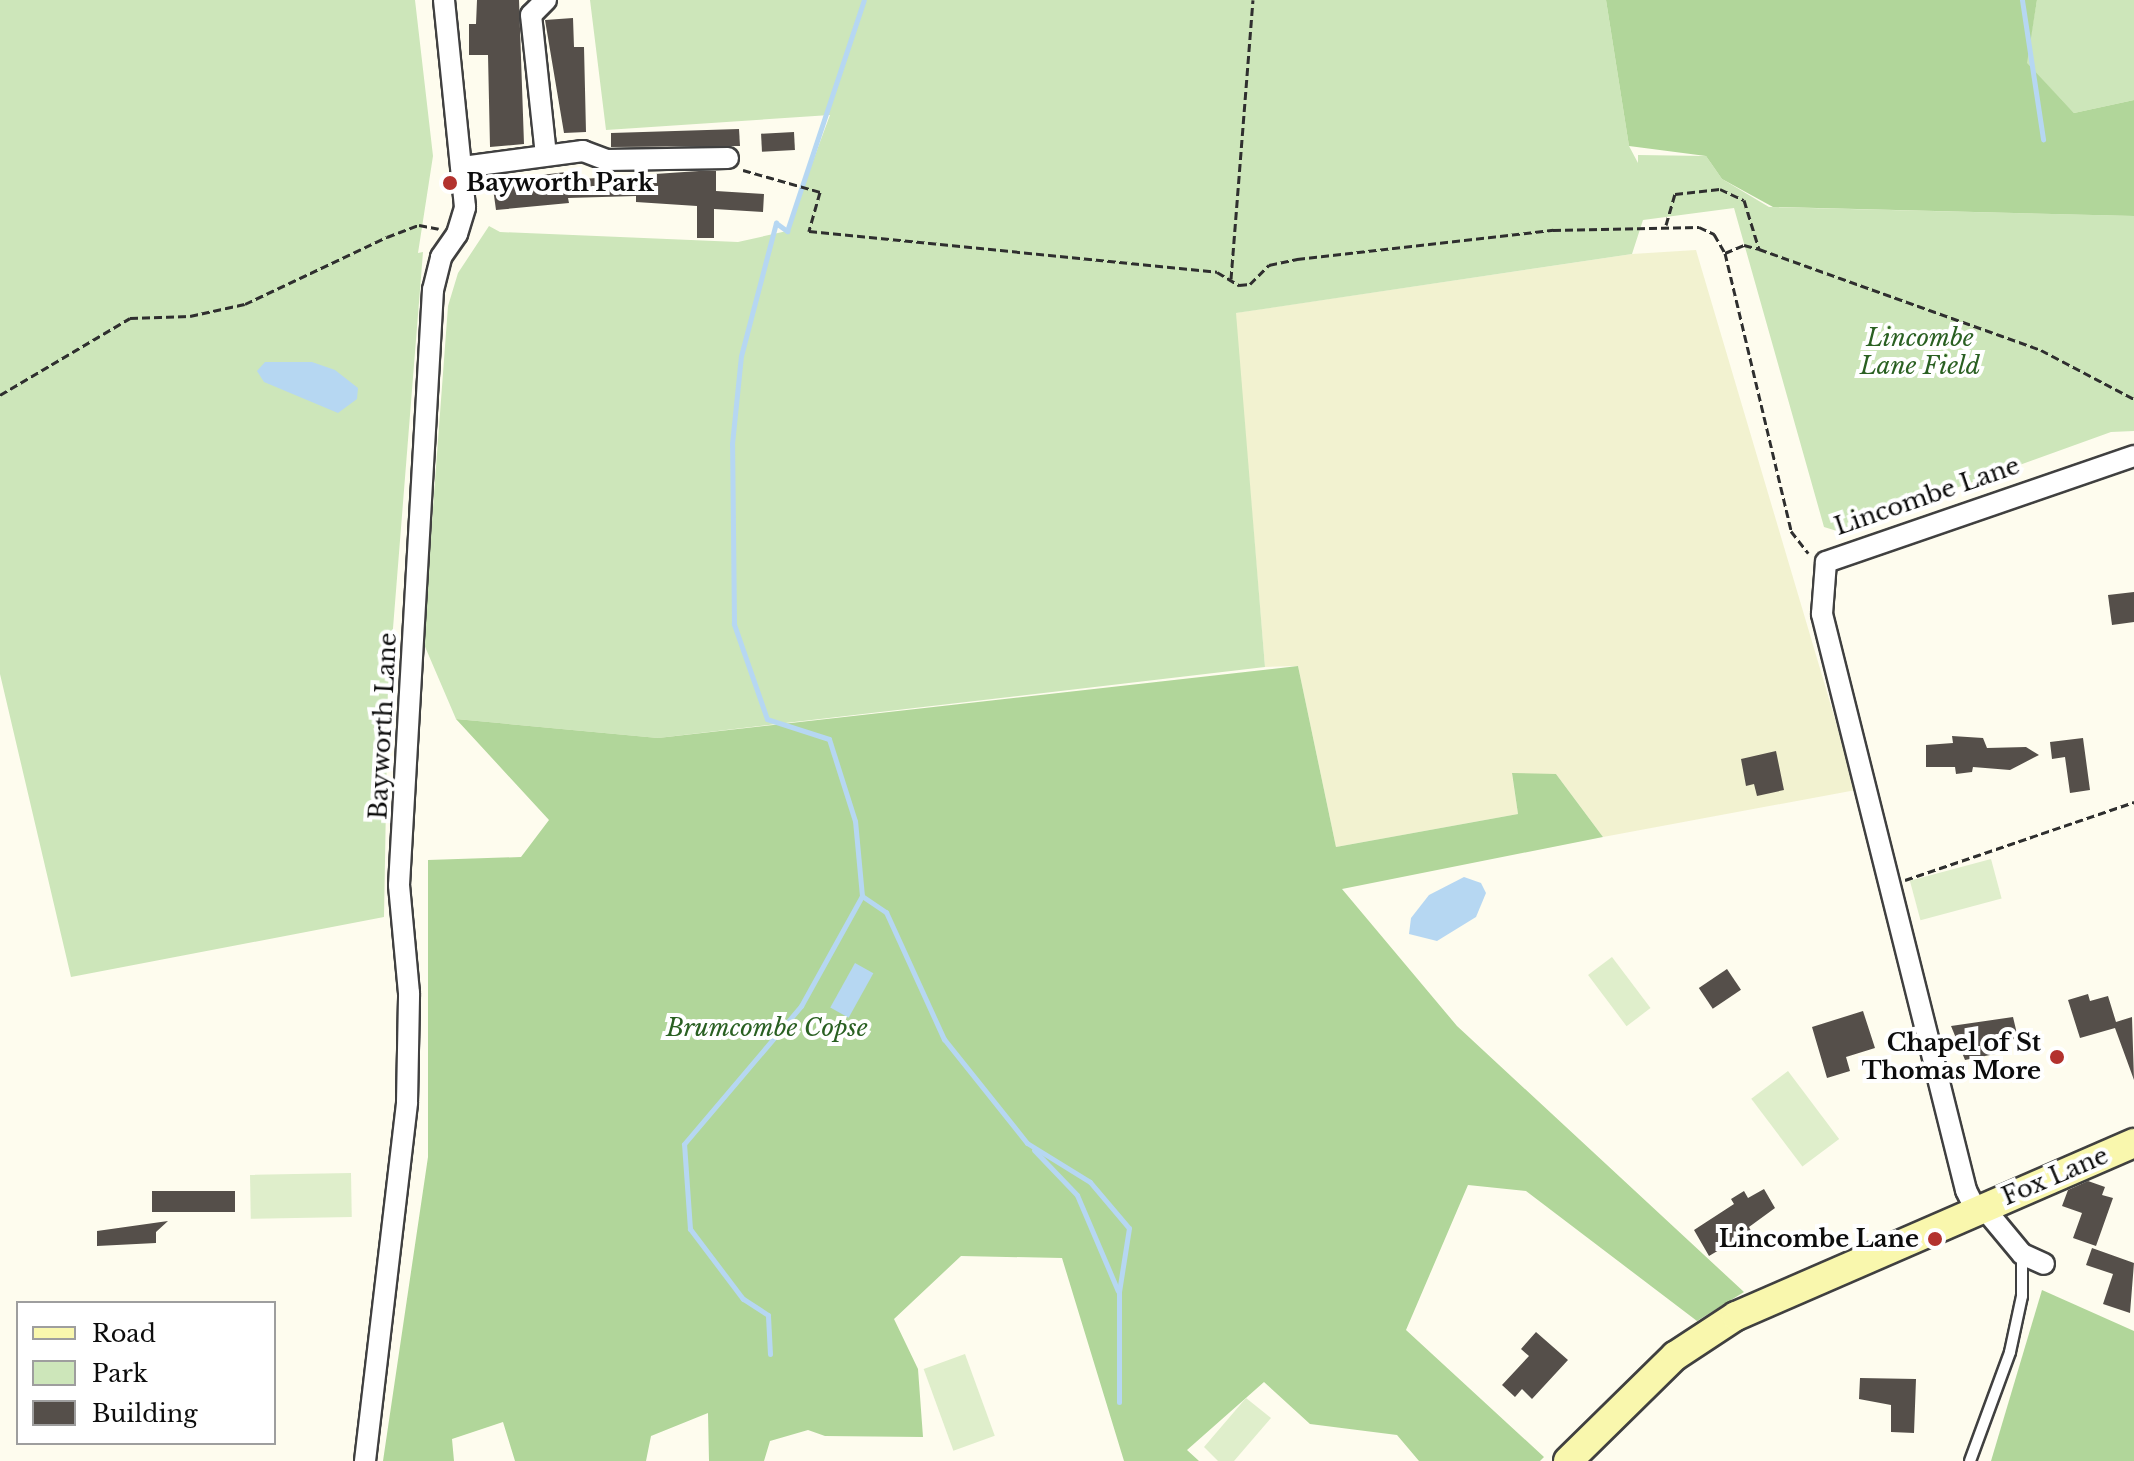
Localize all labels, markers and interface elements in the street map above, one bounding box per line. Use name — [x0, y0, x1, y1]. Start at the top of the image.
place label: Bayworth Park — [466, 169, 654, 197]
marker: Bayworth Park — [441, 174, 459, 192]
park label: Lincombe Lane Field — [1860, 324, 1980, 380]
street label: Lincombe Lane — [1831, 451, 2023, 541]
street label: Bayworth Lane — [364, 632, 402, 820]
park label: Brumcombe Copse — [666, 1014, 868, 1042]
place label: Chapel of St Thomas More — [1862, 1029, 2041, 1085]
marker: Chapel of St Thomas More — [2048, 1048, 2066, 1066]
street label: Fox Lane — [1997, 1141, 2113, 1211]
place label: Lincombe Lane — [1719, 1225, 1919, 1253]
marker: Lincombe Lane — [1926, 1230, 1944, 1248]
legend — [16, 1301, 276, 1445]
text: Road — [92, 1319, 156, 1348]
text: Park — [92, 1359, 148, 1388]
text: Building — [92, 1399, 198, 1428]

